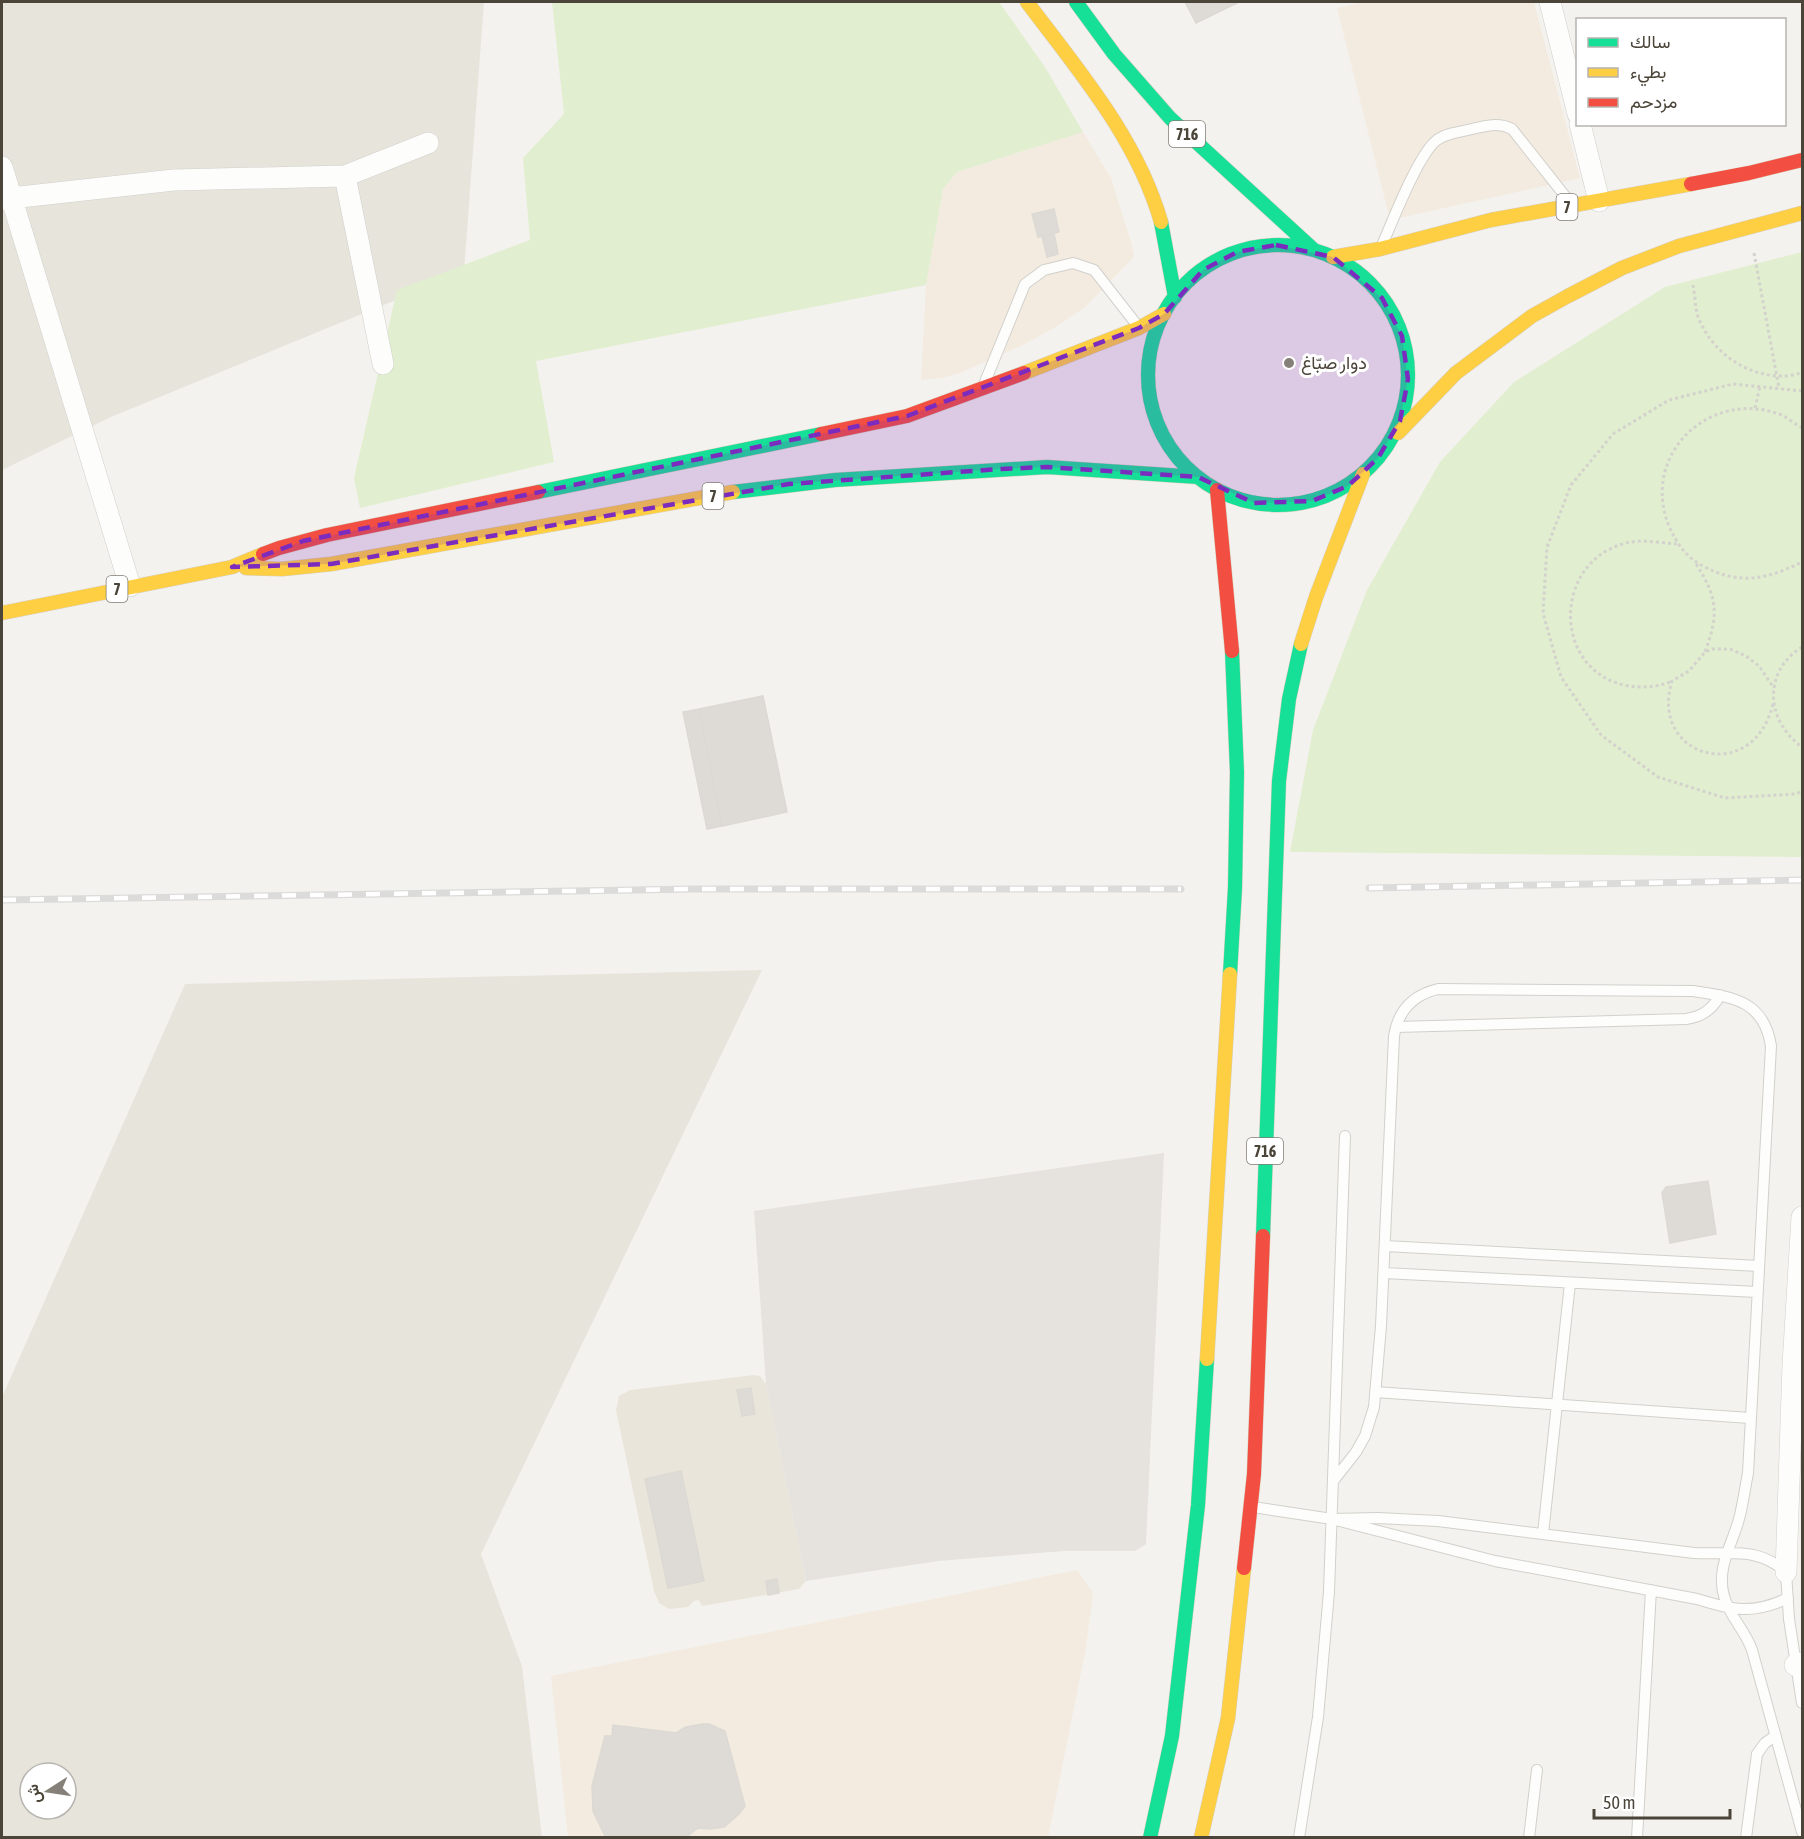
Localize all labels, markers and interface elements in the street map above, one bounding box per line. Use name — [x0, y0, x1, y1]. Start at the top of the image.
legend — [1576, 18, 1786, 126]
text: سالك — [1630, 31, 1670, 52]
text: بطيء — [1630, 61, 1666, 87]
text: مزدحم — [1630, 91, 1677, 114]
road number: 716 — [1169, 121, 1205, 147]
road number: 7 — [1556, 194, 1578, 220]
place label: دوار صبّاغ — [1301, 352, 1367, 375]
marker: دوار صبّاغ — [1282, 356, 1296, 370]
road number: 7 — [702, 483, 724, 509]
road number: 7 — [106, 576, 128, 602]
road number: 716 — [1247, 1138, 1283, 1164]
north arrow — [18, 1761, 78, 1821]
scale bar — [1594, 1782, 1730, 1820]
text: ش — [23, 1783, 45, 1805]
text: 50 m — [1603, 1792, 1635, 1813]

